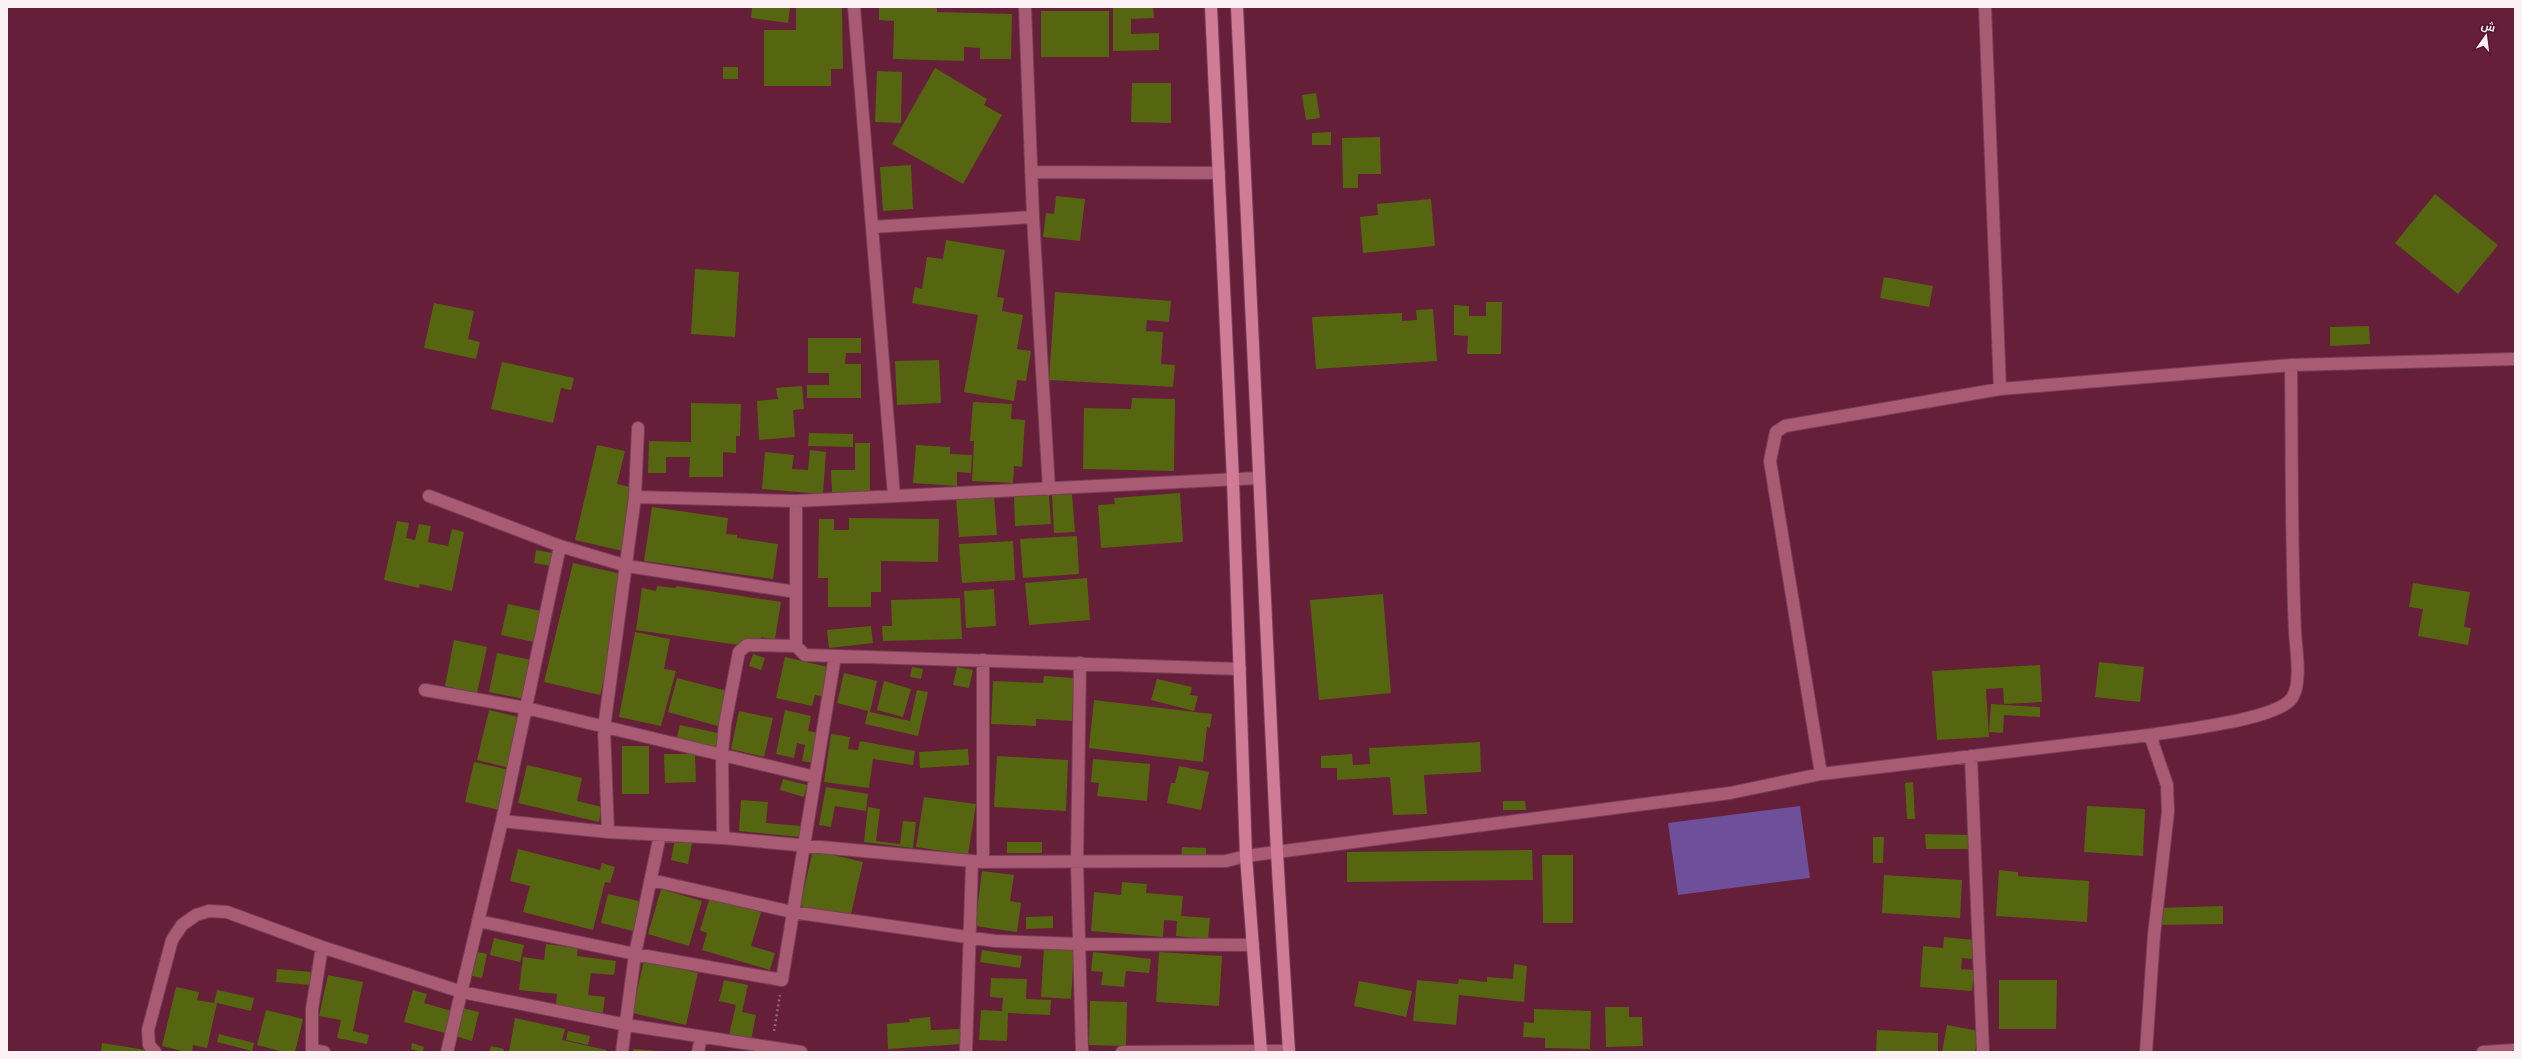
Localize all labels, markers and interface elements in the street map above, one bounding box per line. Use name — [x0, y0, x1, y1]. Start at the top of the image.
north arrow — [2466, 16, 2506, 56]
text: ش — [2480, 18, 2497, 35]

